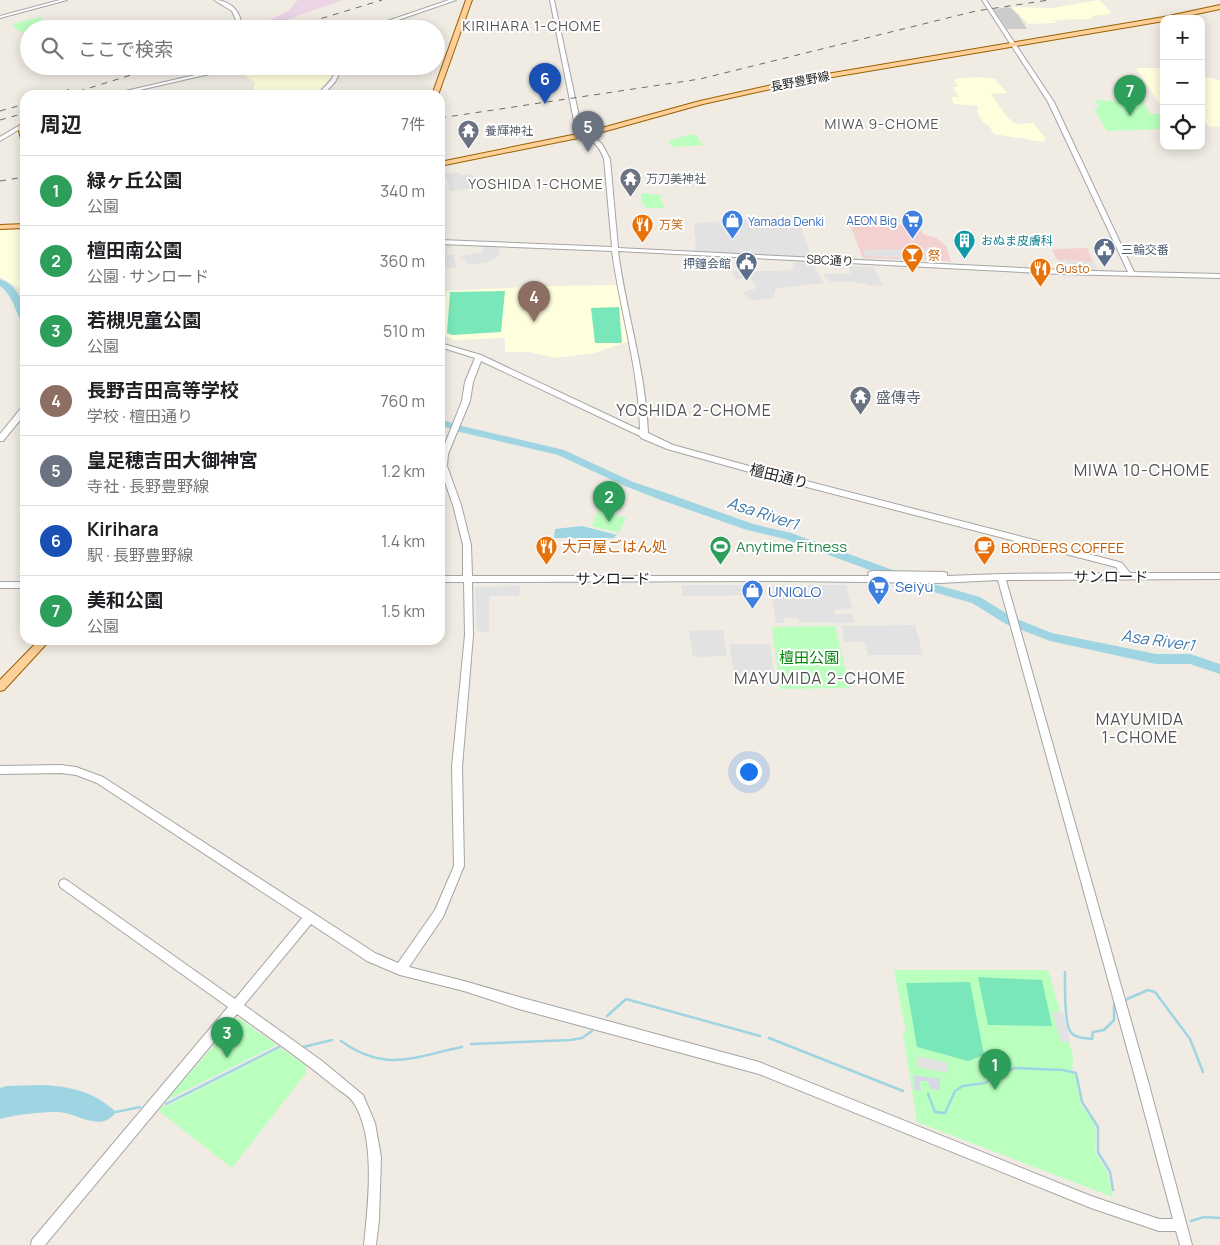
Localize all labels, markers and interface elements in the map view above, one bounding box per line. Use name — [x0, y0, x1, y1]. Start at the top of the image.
map controls — [1160, 15, 1205, 150]
button: + — [1160, 15, 1205, 60]
district label: KIRIHARA 1-CHOME — [462, 16, 602, 35]
search box — [20, 20, 445, 75]
icon: search — [38, 34, 66, 62]
text: ここで検索 — [78, 36, 173, 62]
button: − — [1160, 60, 1205, 105]
pin: 6 — [529, 63, 561, 104]
street label: 長野豊野線 — [769, 67, 831, 95]
pin: 7 — [1114, 75, 1146, 116]
button: locate — [1160, 105, 1205, 150]
text: 周辺 — [40, 110, 82, 138]
pin: 5 — [572, 111, 604, 152]
text: 7件 — [401, 113, 425, 135]
district label: MIWA 9-CHOME — [825, 114, 939, 133]
temple icon: 養輝神社 — [457, 118, 481, 149]
place label: 養輝神社 — [485, 122, 533, 139]
temple icon: 万刀美神社 — [618, 166, 642, 197]
text: 緑ヶ丘公園 — [87, 167, 182, 193]
place label: 万刀美神社 — [646, 170, 706, 187]
district label: YOSHIDA 1-CHOME — [468, 174, 604, 193]
text: 1 — [52, 180, 60, 202]
text: 340 m — [380, 180, 425, 202]
text: 公園 — [87, 195, 119, 217]
supermarket icon: AEON Big — [901, 208, 925, 239]
shop icon: Yamada Denki — [720, 209, 744, 240]
restaurant icon: 万笑 — [631, 212, 655, 243]
place label: AEON Big — [846, 212, 897, 229]
place label: Yamada Denki — [748, 213, 824, 230]
place label: 万笑 — [659, 216, 683, 233]
building icon: おぬま皮膚科 — [953, 228, 977, 259]
place label: おぬま皮膚科 — [981, 232, 1053, 249]
text: 檀田南公園 — [87, 237, 182, 263]
public building icon: 三輪交番 — [1093, 237, 1117, 268]
place label: 三輪交番 — [1121, 241, 1169, 258]
bar icon: 祭 — [900, 243, 924, 274]
place label: 祭 — [928, 247, 940, 264]
text: 2 — [51, 250, 61, 272]
text: 360 m — [380, 250, 425, 272]
street label: SBC通り — [806, 250, 854, 270]
public building icon: 押鐘会館 — [735, 251, 759, 282]
place label: 押鐘会館 — [683, 255, 731, 272]
restaurant icon: Gusto — [1028, 256, 1052, 287]
place label: Gusto — [1056, 260, 1090, 277]
text: 公園 · サンロード — [87, 265, 209, 287]
pin: 4 — [518, 281, 550, 322]
text: 若槻児童公園 — [87, 307, 201, 333]
text: 3 — [51, 320, 61, 342]
text: 510 m — [383, 320, 425, 342]
text: 公園 — [87, 335, 119, 357]
text: 長野吉田高等学校 — [87, 377, 239, 403]
temple icon: 盛傳寺 — [848, 385, 872, 416]
place label: 盛傳寺 — [876, 387, 921, 408]
text: 4 — [51, 390, 61, 412]
text: 760 m — [381, 390, 425, 412]
district label: YOSHIDA 2-CHOME — [616, 399, 772, 421]
text: 学校 · 檀田通り — [87, 405, 193, 427]
text: 皇足穂吉田大御神宮 — [87, 447, 258, 473]
street label: 檀田通り — [747, 459, 811, 493]
district label: MIWA 10-CHOME — [1074, 459, 1210, 481]
text: 5 — [51, 460, 61, 482]
text: 1.2 km — [382, 460, 425, 482]
text: 寺社 · 長野豊野線 — [87, 475, 209, 497]
pin: 2 — [593, 481, 625, 522]
water label: Asa River1 — [725, 491, 803, 535]
text: Kirihara — [87, 516, 159, 542]
text: 6 — [51, 530, 61, 552]
text: 1.4 km — [381, 530, 425, 552]
restaurant icon: 大戸屋ごはん処 — [534, 534, 558, 565]
sports icon: Anytime Fitness — [708, 534, 732, 565]
cafe icon: BORDERS COFFEE — [973, 535, 997, 566]
place label: 大戸屋ごはん処 — [562, 536, 667, 557]
place label: Anytime Fitness — [736, 536, 847, 557]
place label: BORDERS COFFEE — [1001, 537, 1125, 558]
text: 駅 · 長野豊野線 — [87, 544, 193, 566]
street label: サンロード — [1073, 566, 1149, 587]
street label: サンロード — [575, 568, 651, 589]
supermarket icon: Seiyu — [867, 574, 891, 605]
place label: Seiyu — [895, 576, 933, 597]
shop icon: UNIQLO — [740, 579, 764, 610]
place label: UNIQLO — [768, 581, 822, 602]
text: 美和公園 — [87, 587, 163, 613]
text: 7 — [52, 600, 60, 622]
text: 1.5 km — [381, 600, 425, 622]
text: 公園 — [87, 615, 119, 637]
water label: Asa River1 — [1120, 624, 1198, 656]
park label: 檀田公園 — [779, 647, 839, 668]
district label: MAYUMIDA 2-CHOME — [734, 667, 906, 689]
district label: MAYUMIDA 1-CHOME — [1096, 708, 1184, 748]
your location — [736, 759, 762, 785]
pin: 3 — [211, 1017, 243, 1058]
pin: 1 — [979, 1049, 1011, 1090]

